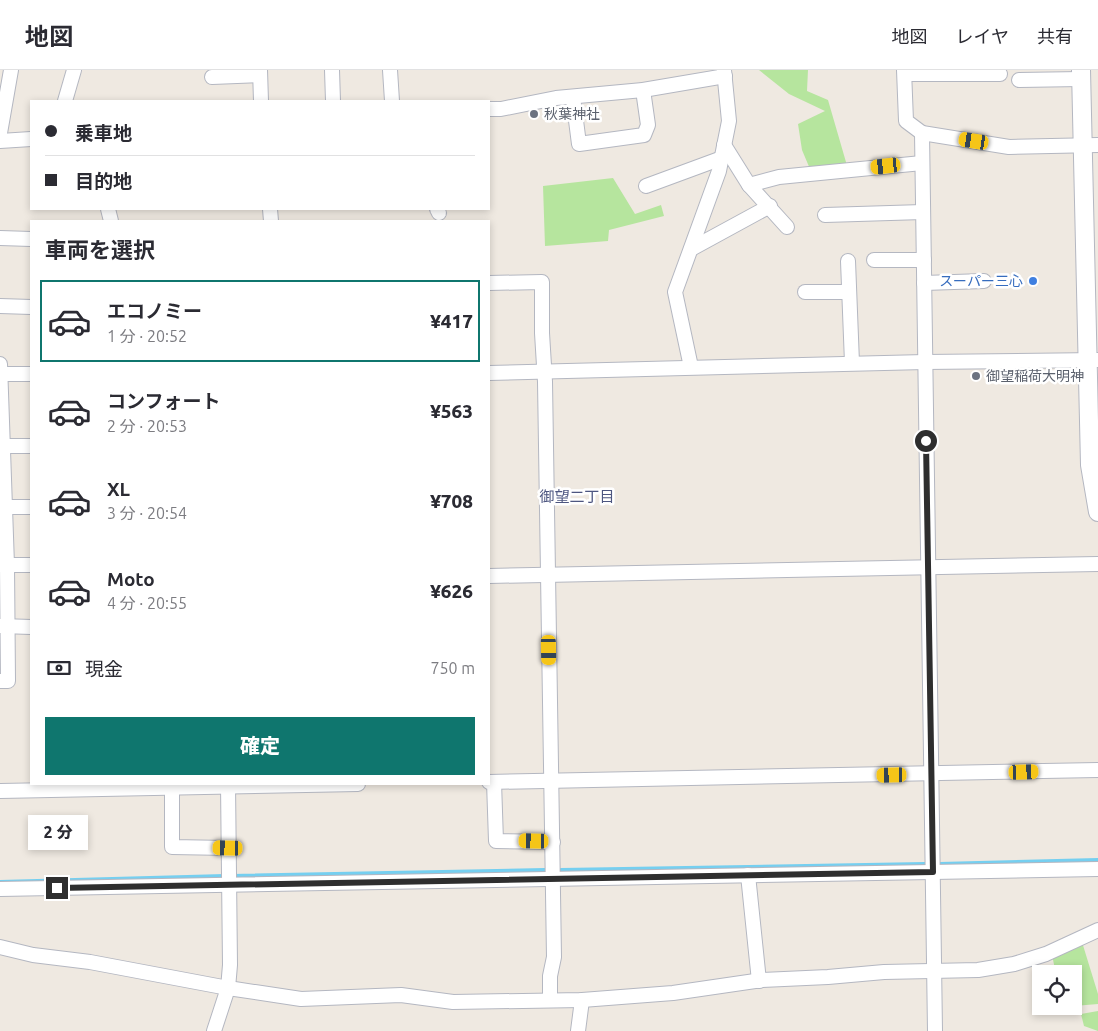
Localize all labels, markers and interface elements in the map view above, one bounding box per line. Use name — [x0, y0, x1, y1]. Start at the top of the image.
text: 地図 — [25, 23, 73, 50]
text: 地図 — [892, 26, 928, 46]
text: レイヤ — [956, 26, 1009, 46]
text: 共有 — [1037, 26, 1073, 46]
place label: 秋葉神社 — [544, 106, 600, 122]
marker: 秋葉神社 — [528, 108, 540, 120]
text: 乗車地 — [75, 122, 132, 144]
car — [958, 131, 989, 151]
car — [870, 157, 901, 175]
text: 目的地 — [75, 170, 132, 192]
text: 車両を選択 — [45, 237, 155, 262]
place label: スーパー三心 — [939, 273, 1023, 289]
marker: スーパー三心 — [1027, 275, 1039, 287]
icon: car — [47, 299, 92, 344]
text: エコノミー — [107, 300, 202, 322]
text: ¥417 — [430, 310, 473, 332]
text: 1 分 · 20:52 — [107, 327, 187, 345]
place label: 御望稲荷大明神 — [986, 368, 1084, 384]
marker: 御望稲荷大明神 — [970, 370, 982, 382]
icon: car — [47, 389, 92, 434]
text: コンフォート — [107, 390, 220, 412]
text: ¥563 — [430, 400, 473, 422]
text: 2 分 · 20:53 — [107, 417, 187, 435]
route start — [915, 430, 937, 452]
text: XL — [107, 478, 130, 500]
icon: car — [47, 479, 92, 524]
district label: 御望二丁目 — [539, 488, 615, 505]
text: ¥708 — [430, 490, 473, 512]
text: 3 分 · 20:54 — [107, 504, 187, 522]
text: Moto — [107, 568, 155, 590]
icon: car — [47, 569, 92, 614]
text: ¥626 — [430, 580, 473, 602]
text: 4 分 · 20:55 — [107, 594, 187, 612]
car — [541, 635, 556, 665]
icon: cash — [45, 654, 73, 682]
text: 現金 — [85, 658, 123, 680]
text: 750 m — [430, 659, 475, 677]
button: 確定 — [45, 717, 475, 775]
car — [1008, 764, 1039, 780]
car — [876, 767, 907, 783]
callout: 2 分 — [27, 816, 87, 850]
text: 2 分 — [44, 823, 72, 841]
car — [518, 833, 549, 849]
car — [212, 840, 243, 856]
route end — [46, 877, 68, 899]
map controls — [1032, 965, 1082, 1015]
button: locate — [1032, 965, 1082, 1015]

